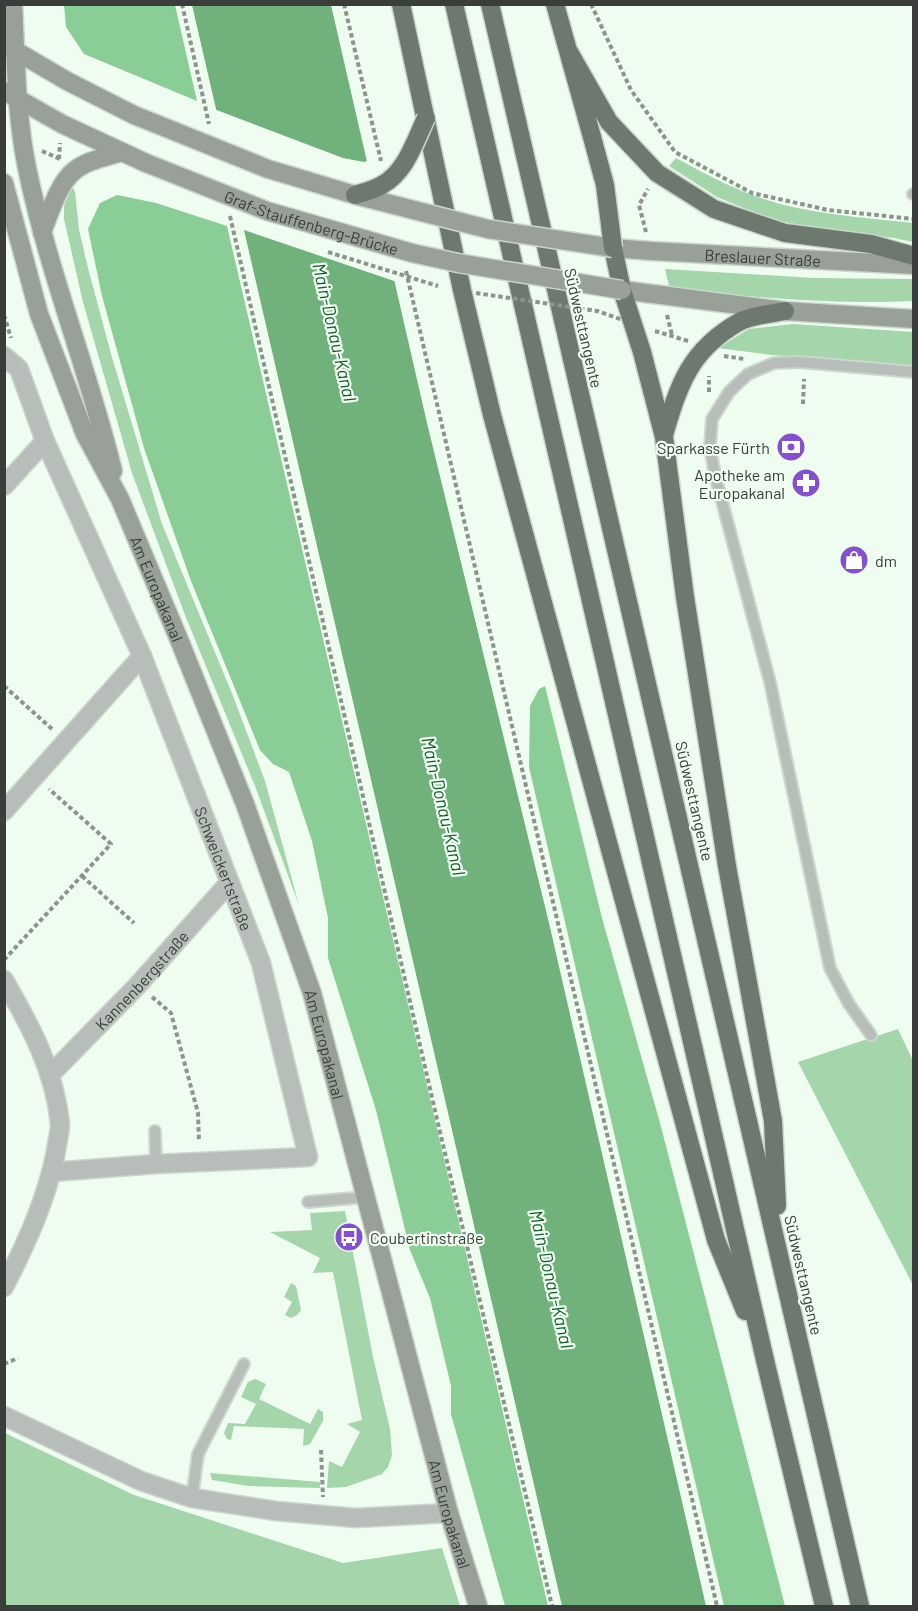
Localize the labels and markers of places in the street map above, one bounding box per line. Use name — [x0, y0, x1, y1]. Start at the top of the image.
bank icon: Sparkasse Fürth — [775, 431, 807, 463]
place label: Sparkasse Fürth — [657, 438, 770, 457]
place label: Apotheke am Europakanal — [694, 465, 785, 502]
pharmacy icon: Apotheke am Europakanal — [790, 467, 822, 499]
shop icon: dm — [838, 544, 870, 576]
place label: dm — [875, 551, 897, 570]
bus stop icon: Coubertinstraße — [333, 1221, 365, 1253]
place label: Coubertinstraße — [370, 1228, 484, 1247]

